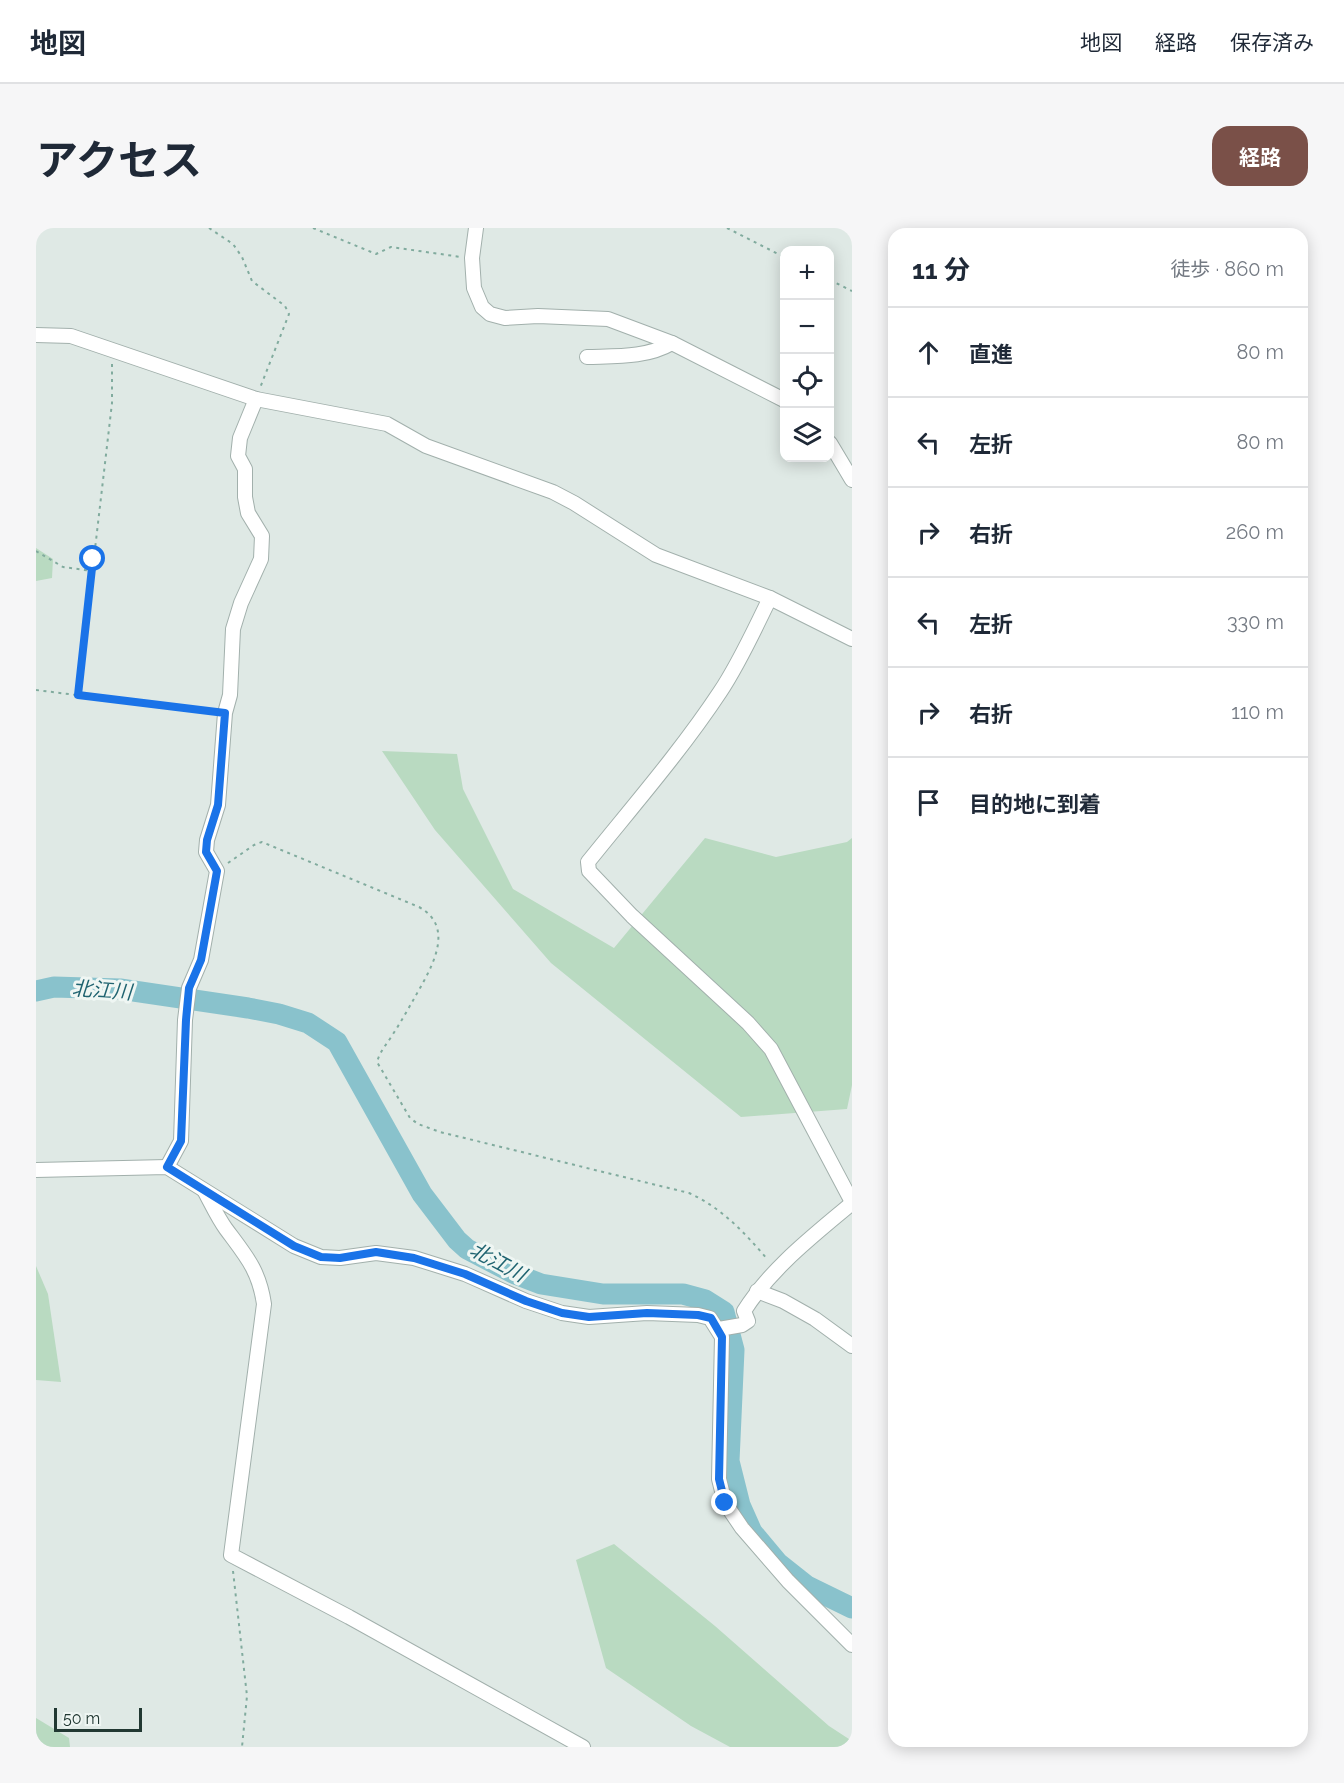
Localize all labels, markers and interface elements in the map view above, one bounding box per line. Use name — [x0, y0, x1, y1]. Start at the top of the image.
text: 地図 — [30, 27, 86, 60]
text: 地図 — [1080, 30, 1122, 55]
text: 経路 — [1155, 30, 1197, 55]
text: 保存済み — [1230, 30, 1314, 55]
button: 経路 — [1212, 126, 1308, 186]
text: アクセス — [36, 136, 202, 185]
map controls — [780, 246, 834, 462]
button: + — [780, 246, 834, 300]
text: 11 分 — [912, 255, 970, 285]
text: 徒歩 · 860 m — [1170, 257, 1284, 281]
button: − — [780, 300, 834, 354]
icon: ahead — [912, 336, 945, 369]
text: 80 m — [1236, 340, 1284, 364]
text: 直進 — [969, 341, 1013, 367]
button: locate — [780, 354, 834, 408]
button: layers — [780, 408, 834, 462]
icon: left — [912, 426, 945, 459]
text: 80 m — [1236, 430, 1284, 454]
text: 左折 — [969, 431, 1013, 457]
icon: right — [912, 516, 945, 549]
text: 260 m — [1226, 520, 1284, 544]
text: 右折 — [969, 521, 1013, 547]
route start — [79, 545, 105, 571]
icon: left — [912, 606, 945, 639]
text: 330 m — [1227, 610, 1284, 634]
text: 左折 — [969, 611, 1013, 637]
icon: right — [912, 696, 945, 729]
text: 110 m — [1231, 700, 1284, 724]
text: 右折 — [969, 701, 1013, 727]
icon: arrive — [912, 786, 945, 819]
text: 目的地に到着 — [969, 791, 1101, 817]
water label: 北江川 — [71, 976, 135, 1004]
water label: 北江川 — [466, 1237, 532, 1288]
route end — [711, 1489, 737, 1515]
scale bar — [54, 1705, 142, 1732]
text: 50 m — [63, 1709, 100, 1728]

